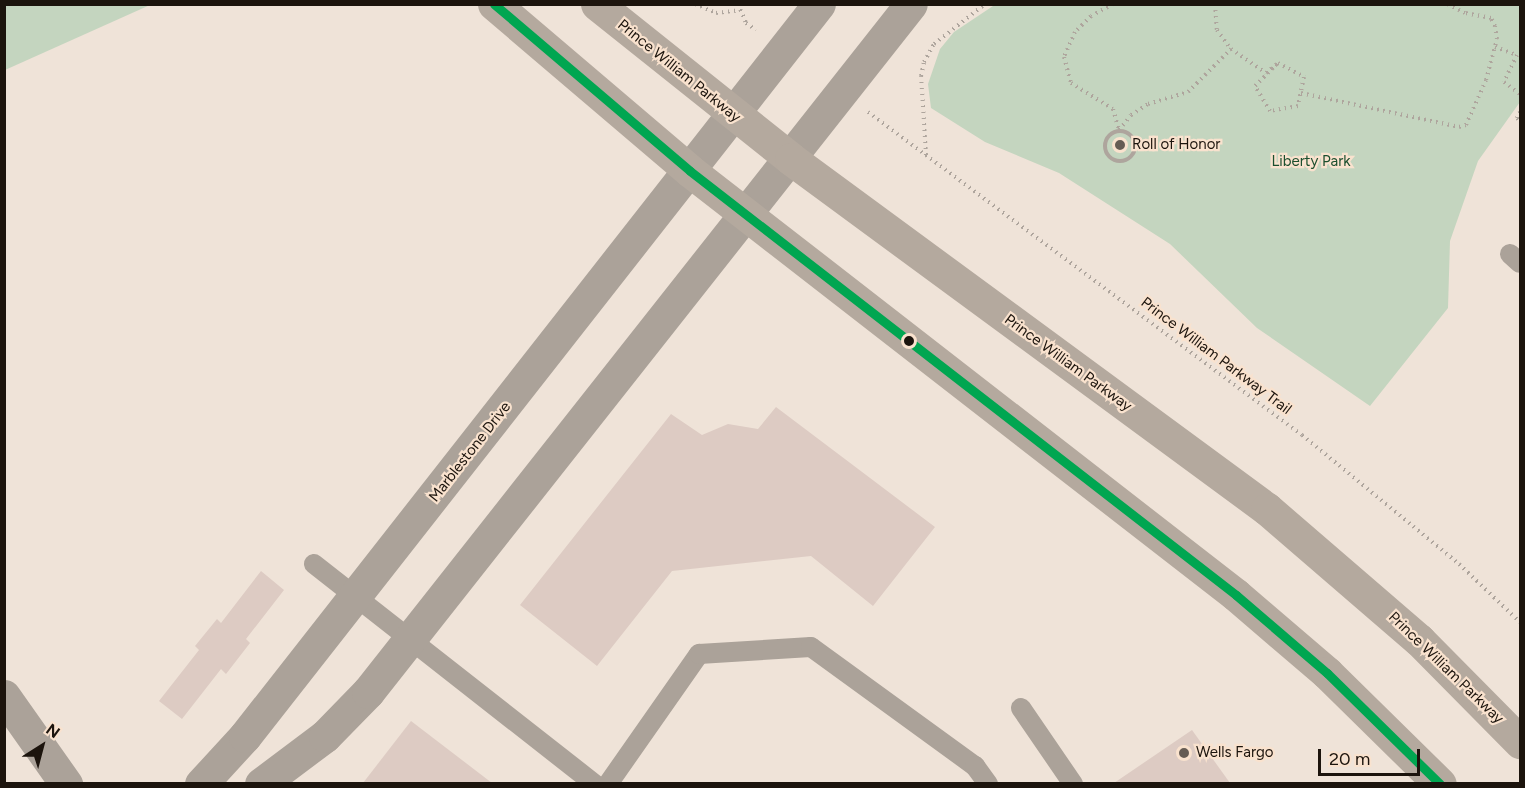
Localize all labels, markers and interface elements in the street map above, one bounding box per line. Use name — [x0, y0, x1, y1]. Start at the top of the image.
street label: Prince William Parkway — [614, 16, 744, 126]
place label: Roll of Honor — [1132, 136, 1220, 154]
marker: Roll of Honor — [1113, 138, 1127, 152]
park label: Liberty Park — [1271, 153, 1351, 171]
street label: Prince William Parkway Trail — [1137, 293, 1295, 419]
street label: Prince William Parkway — [1001, 311, 1135, 415]
unlabelled marker — [903, 335, 915, 347]
street label: Marblestone Drive — [425, 398, 515, 506]
street label: Prince William Parkway — [1385, 608, 1507, 728]
north arrow — [12, 716, 72, 776]
text: N — [42, 720, 63, 742]
scale bar — [1321, 737, 1423, 775]
place label: Wells Fargo — [1196, 744, 1274, 762]
marker: Wells Fargo — [1177, 746, 1191, 760]
text: 20 m — [1329, 748, 1370, 770]

